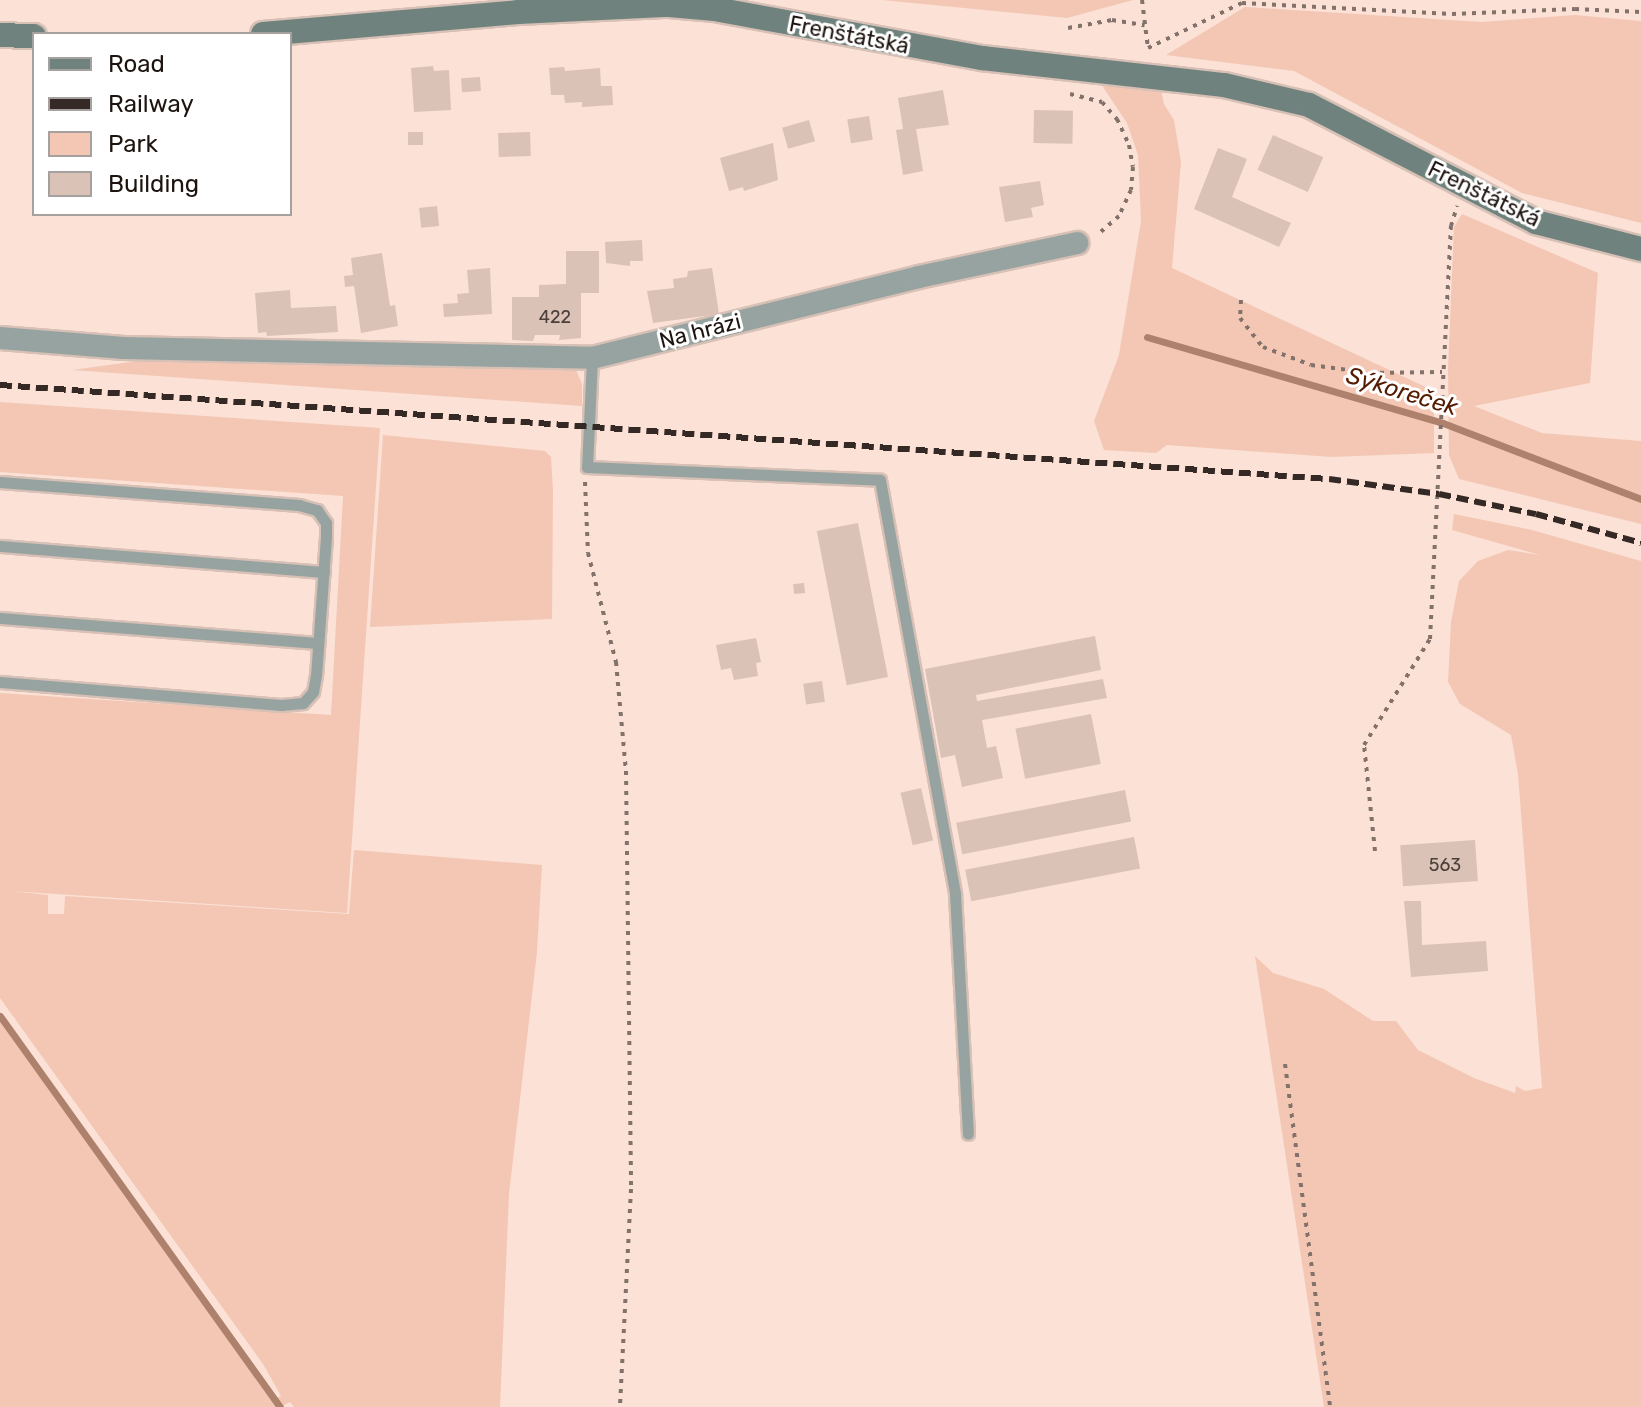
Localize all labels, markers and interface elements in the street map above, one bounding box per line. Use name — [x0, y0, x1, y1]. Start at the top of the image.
street label: Frenštátská — [787, 10, 911, 60]
legend — [32, 32, 292, 216]
text: Road — [108, 50, 165, 78]
text: Railway — [108, 90, 194, 118]
text: Park — [108, 130, 158, 158]
street label: Frenštátská — [1424, 156, 1544, 232]
text: Building — [108, 170, 199, 198]
house number: 422 — [539, 306, 571, 328]
street label: Na hrázi — [657, 308, 743, 354]
water label: Sýkoreček — [1343, 361, 1461, 423]
house number: 563 — [1429, 854, 1461, 876]

